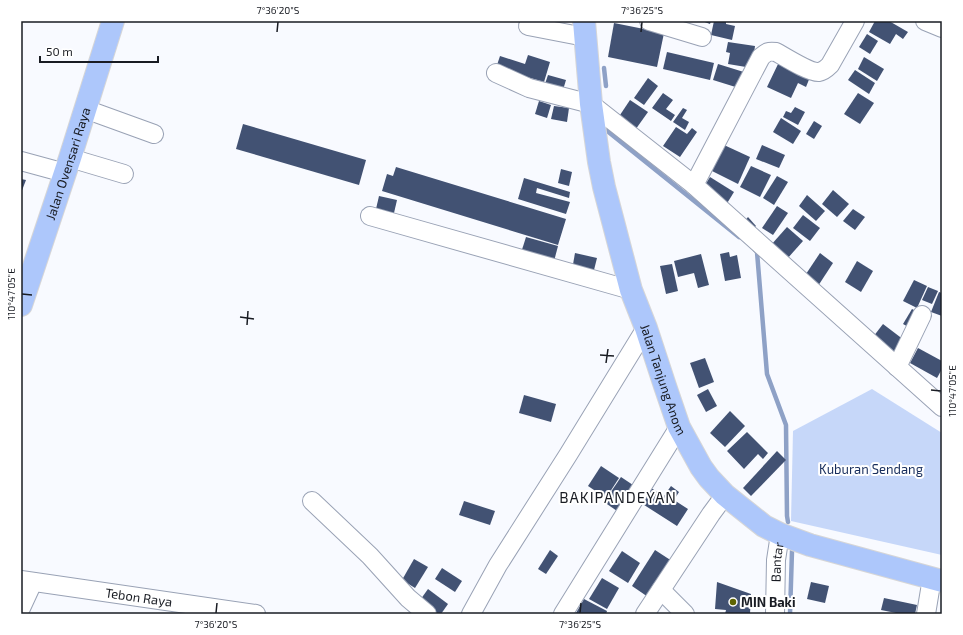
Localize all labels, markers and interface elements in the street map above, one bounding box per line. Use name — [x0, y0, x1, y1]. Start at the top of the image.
text: 7°36'20"S — [257, 4, 300, 16]
text: 7°36'25"S — [621, 4, 664, 16]
scale bar — [40, 38, 158, 64]
text: 50 m — [46, 44, 73, 58]
street label: Jalan Ovensari Raya — [42, 105, 93, 222]
text: 110°47'05"E — [5, 268, 17, 320]
street label: Jalan Tanjung Anom — [637, 321, 690, 438]
text: 110°47'05"E — [946, 365, 958, 417]
park label: Kuburan Sendang — [819, 461, 923, 477]
district label: BAKIPANDEYAN — [559, 488, 677, 506]
street label: Bantar — [768, 541, 787, 582]
street label: Tebon Raya — [104, 584, 173, 610]
place label: MIN Baki — [741, 594, 795, 610]
marker: MIN Baki — [728, 597, 738, 607]
text: 7°36'20"S — [195, 618, 238, 630]
text: 7°36'25"S — [559, 618, 602, 630]

